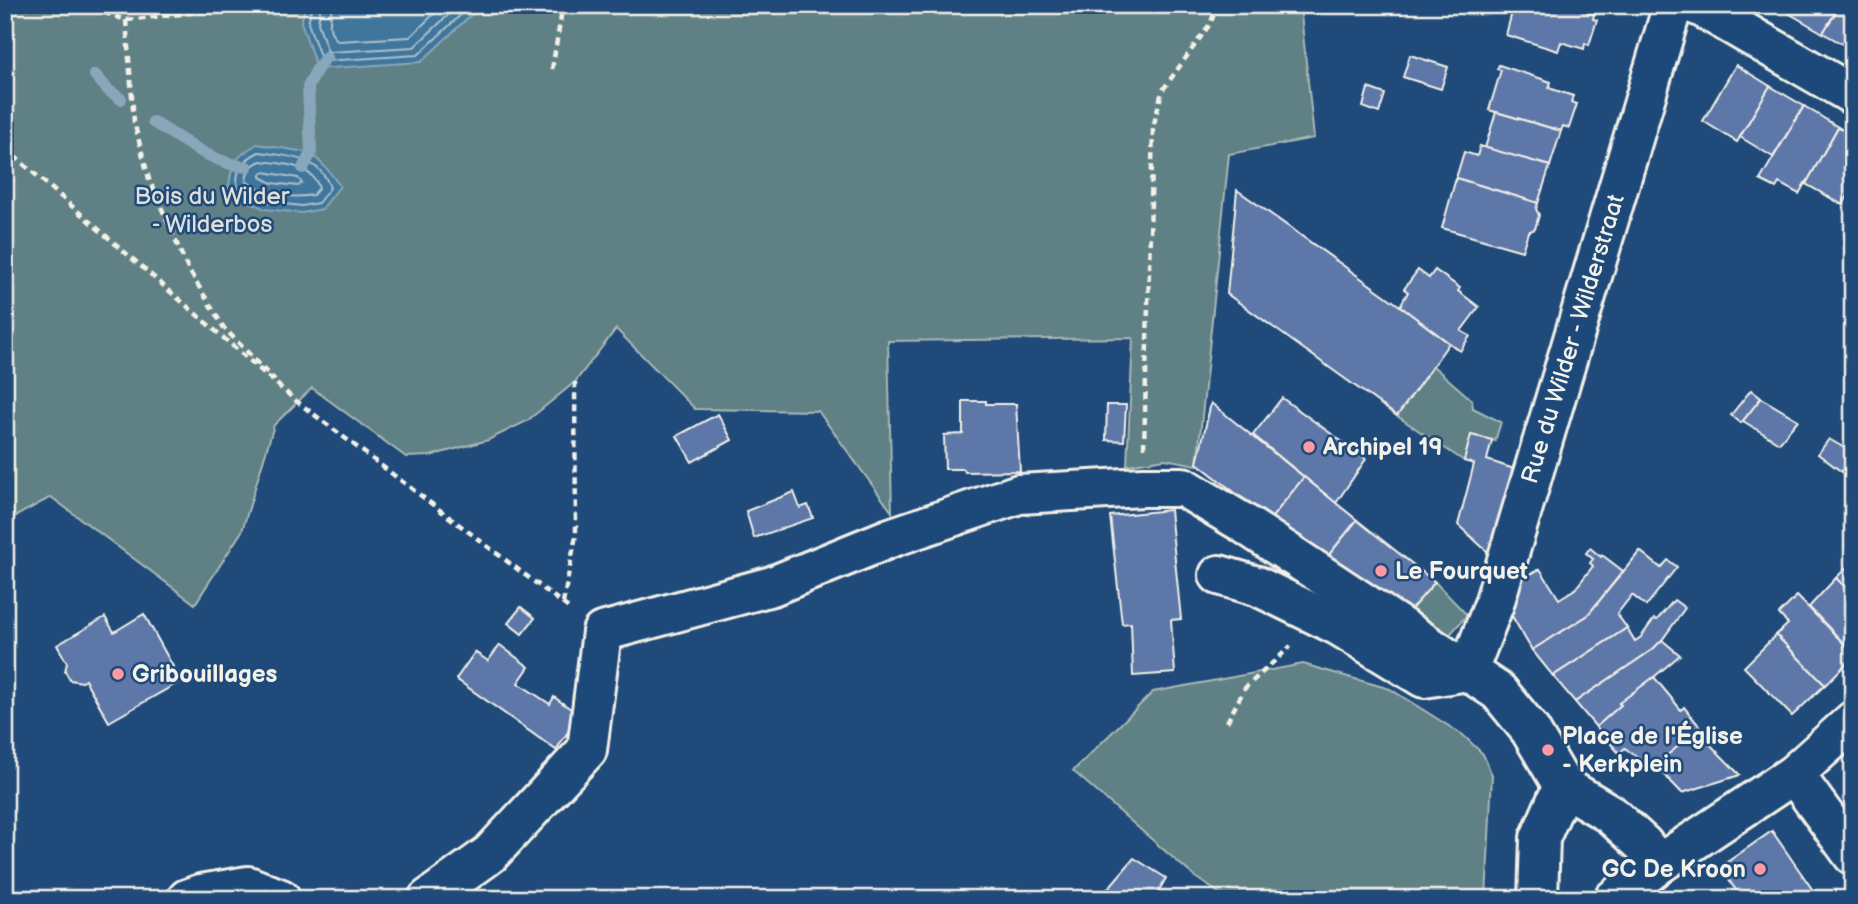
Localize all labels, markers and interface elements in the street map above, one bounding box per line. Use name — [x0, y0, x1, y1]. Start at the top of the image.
park label: Bois du Wilder - Wilderbos — [135, 182, 290, 239]
street label: Rue du Wilder - Wilderstraat — [1515, 190, 1631, 487]
place label: Archipel 19 — [1322, 433, 1443, 462]
marker: Archipel 19 — [1301, 439, 1317, 455]
place label: Le Fourquet — [1395, 557, 1528, 586]
marker: Le Fourquet — [1373, 563, 1389, 579]
place label: Gribouillages — [132, 660, 277, 689]
marker: Gribouillages — [110, 666, 126, 682]
place label: Place de l'Église - Kerkplein — [1562, 720, 1743, 779]
marker: Place de l'Église - Kerkplein — [1540, 742, 1556, 758]
place label: GC De Kroon — [1602, 855, 1746, 884]
marker: GC De Kroon — [1752, 861, 1768, 877]

